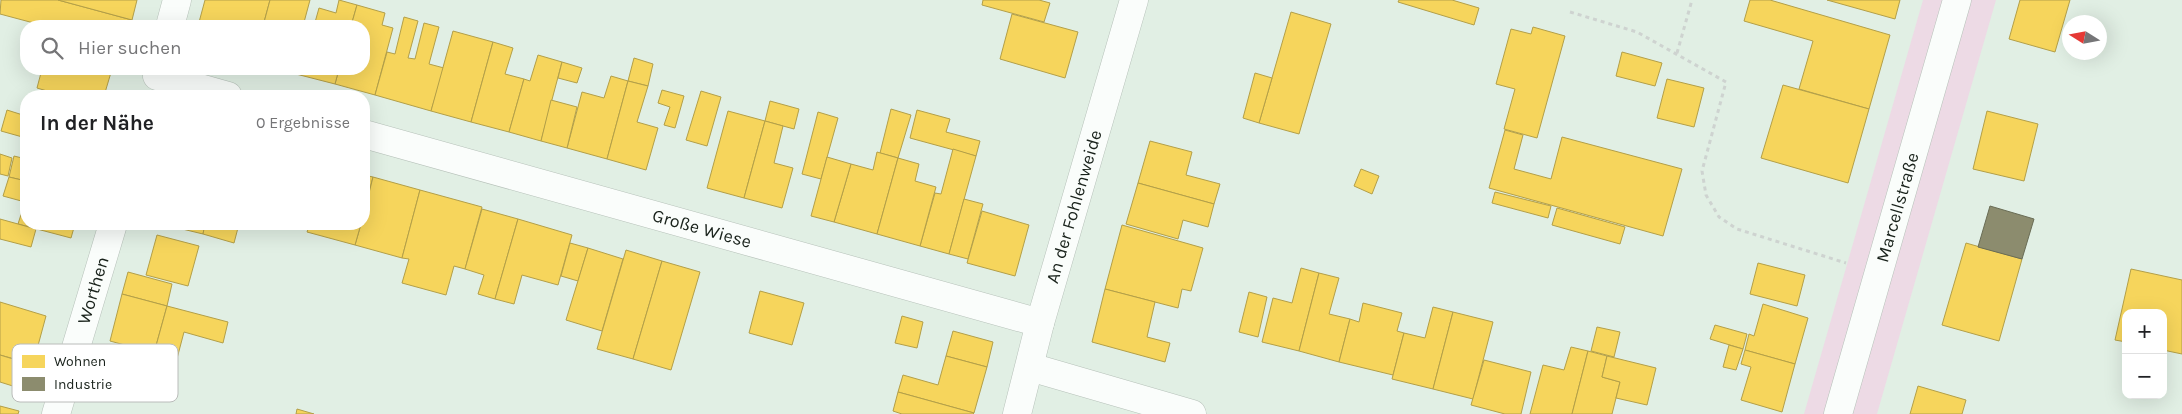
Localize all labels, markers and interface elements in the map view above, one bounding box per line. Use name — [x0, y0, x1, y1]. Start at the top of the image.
north arrow — [2062, 15, 2107, 60]
search box — [20, 20, 370, 75]
icon: search — [38, 34, 66, 62]
text: Hier suchen — [78, 37, 181, 59]
text: In der Nähe — [40, 111, 154, 135]
text: 0 Ergebnisse — [256, 113, 350, 132]
street label: An der Fohlenweide — [1041, 127, 1107, 286]
street label: Marcellstraße — [1871, 150, 1924, 265]
street label: Große Wiese — [650, 204, 754, 253]
street label: Worthen — [73, 254, 114, 327]
map controls — [2122, 309, 2167, 399]
button: + — [2122, 309, 2167, 354]
legend — [12, 344, 178, 402]
text: Wohnen — [54, 353, 106, 370]
button: − — [2122, 354, 2167, 399]
text: Industrie — [54, 376, 112, 393]

